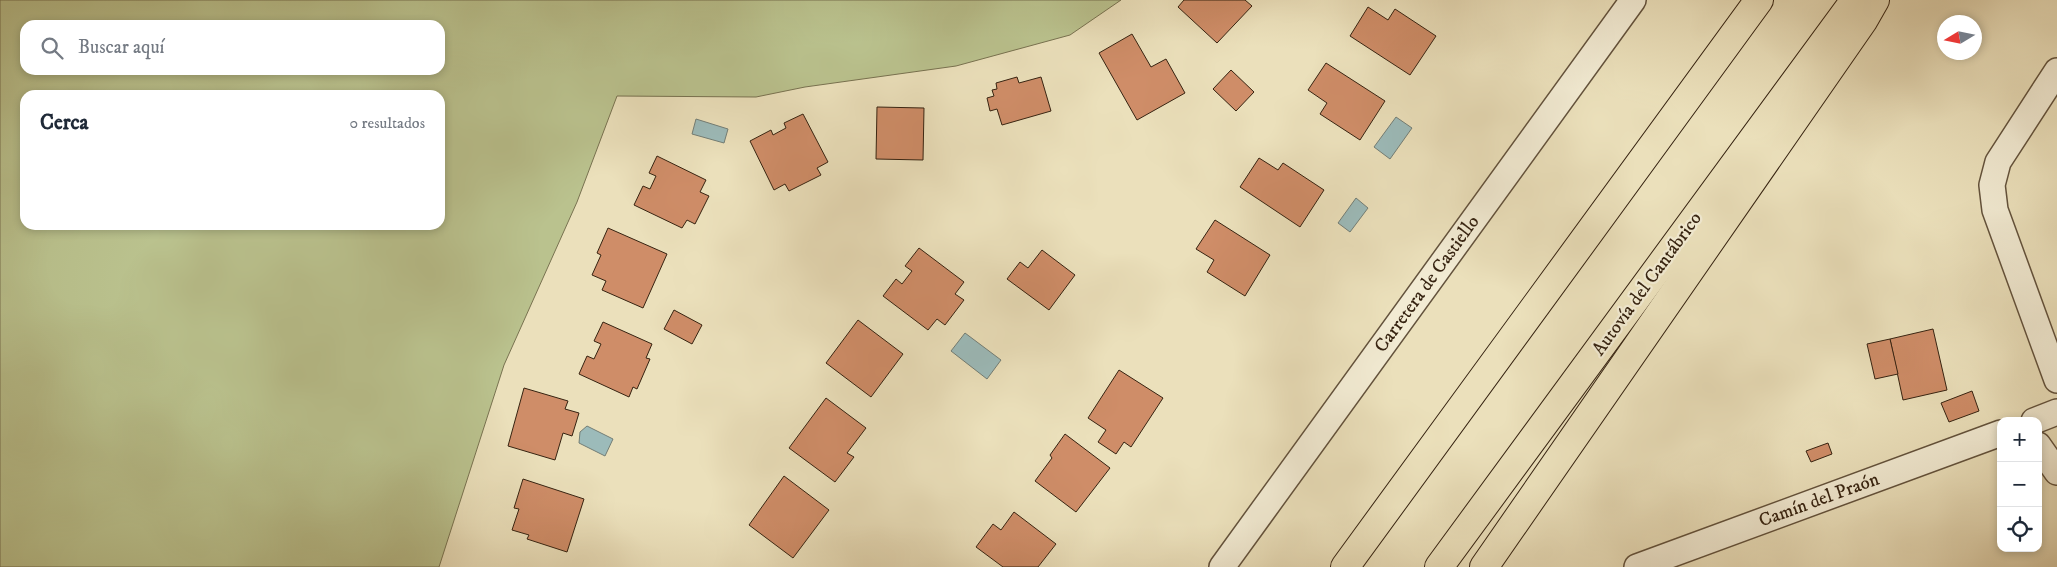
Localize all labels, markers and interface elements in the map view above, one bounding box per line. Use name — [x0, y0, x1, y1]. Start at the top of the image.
north arrow — [1937, 15, 1982, 60]
search box — [20, 20, 445, 75]
icon: search — [38, 34, 66, 62]
text: Buscar aquí — [78, 36, 164, 59]
text: Cerca — [40, 110, 88, 136]
text: 0 resultados — [350, 113, 425, 133]
street label: Autovía del Cantábrico — [1587, 208, 1707, 360]
street label: Carretera de Castiello — [1370, 211, 1484, 357]
map controls — [1997, 417, 2042, 552]
button: + — [1997, 417, 2042, 462]
button: − — [1997, 462, 2042, 507]
street label: Camín del Praón — [1756, 468, 1882, 532]
button: locate — [1997, 507, 2042, 552]

